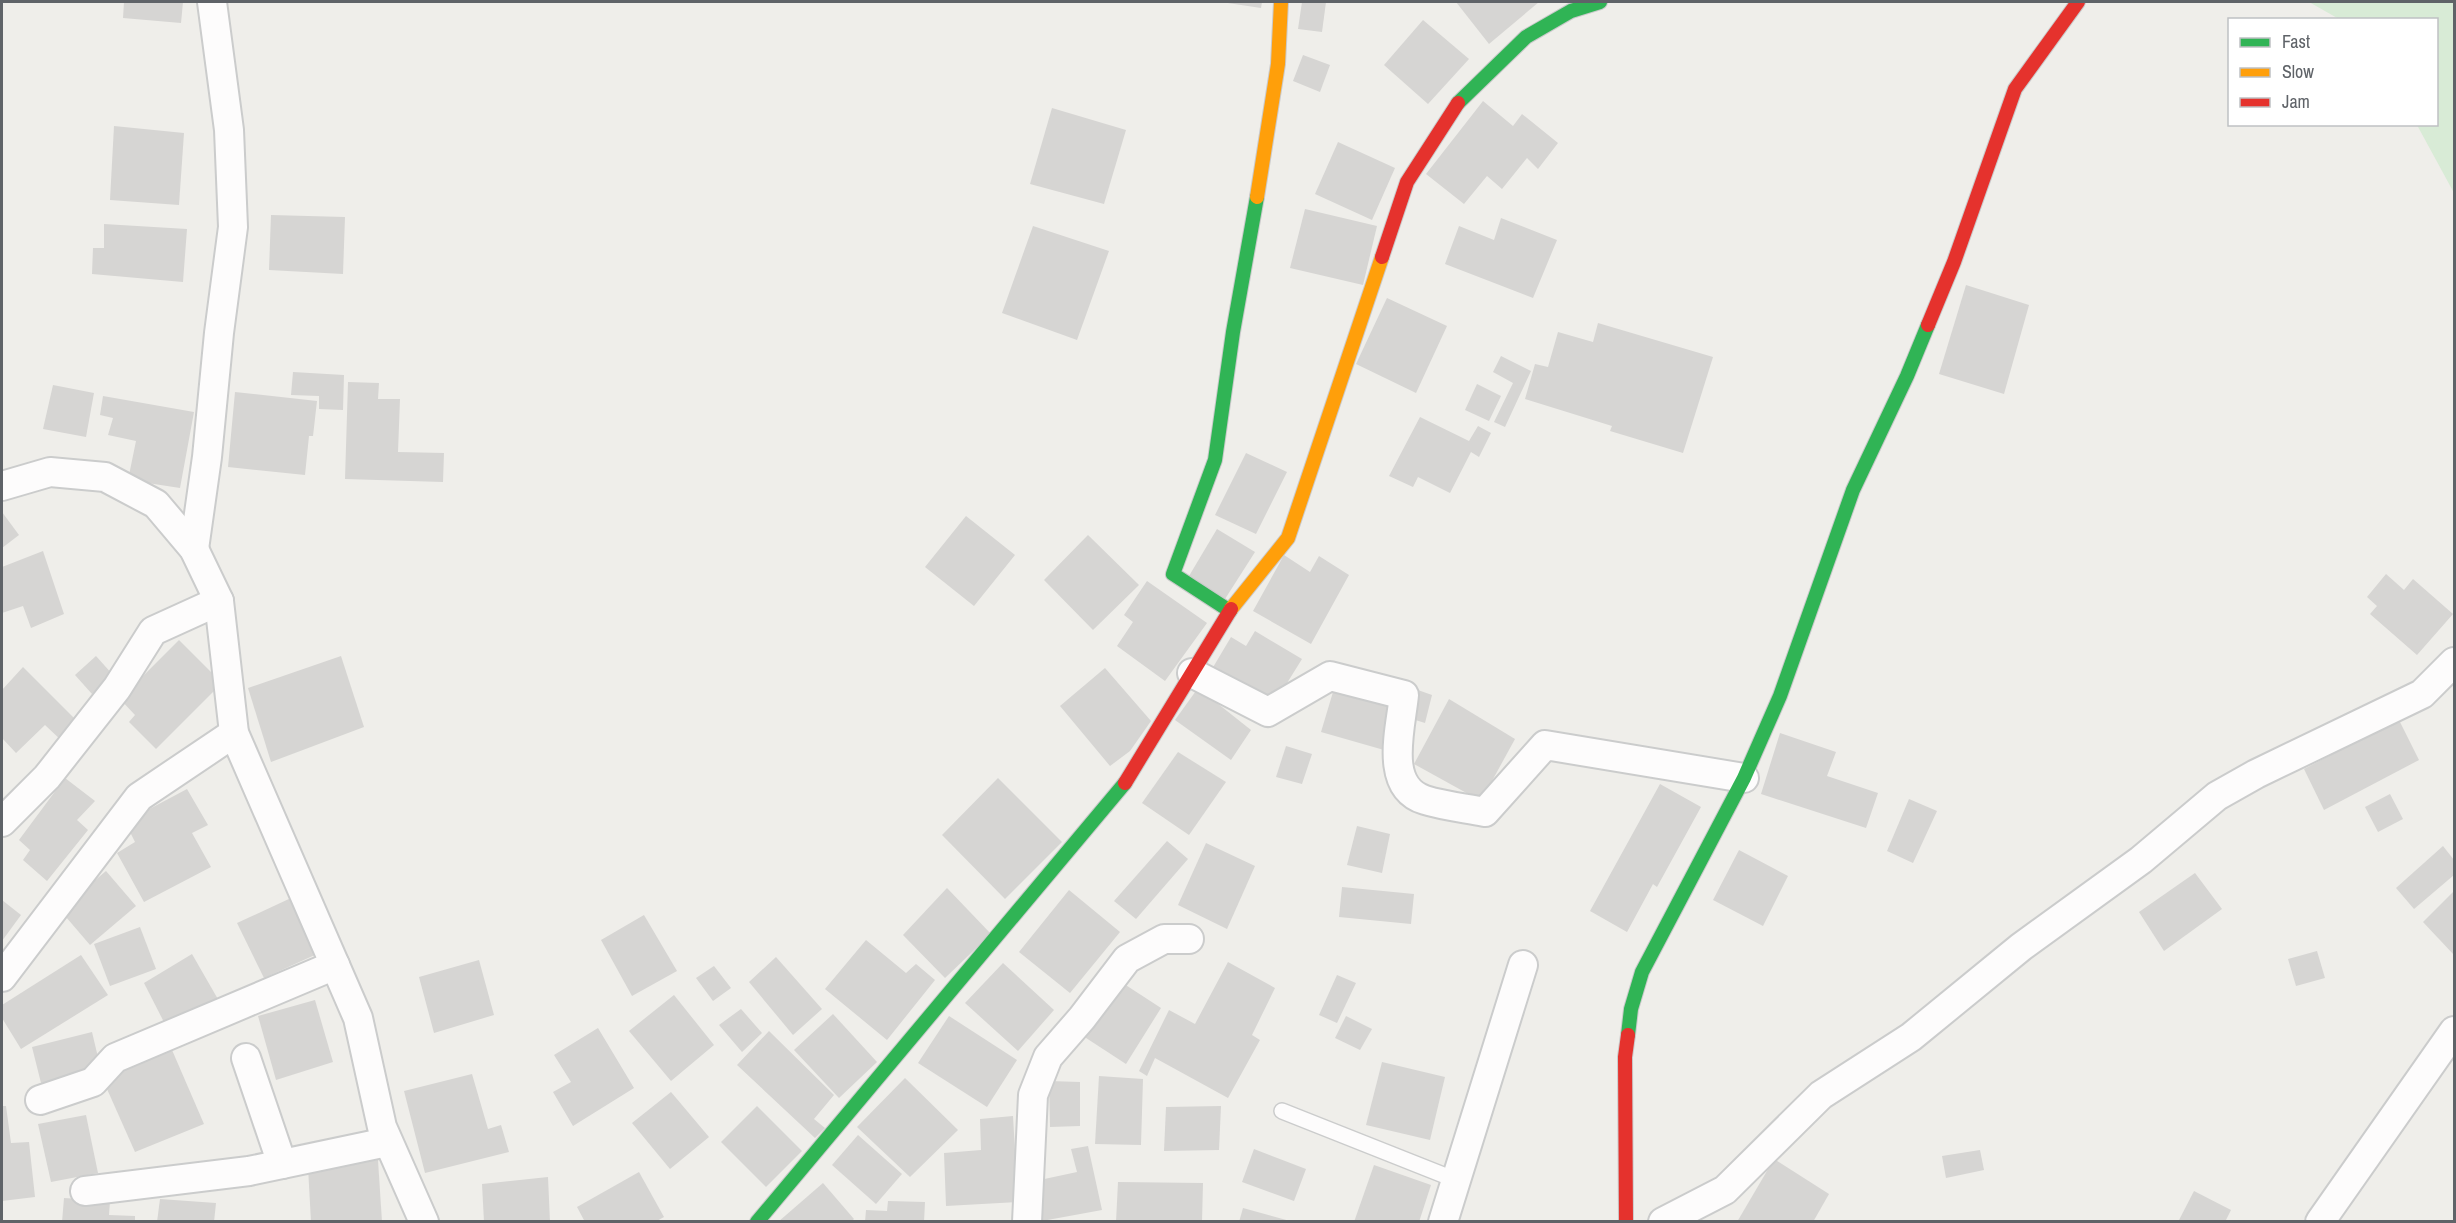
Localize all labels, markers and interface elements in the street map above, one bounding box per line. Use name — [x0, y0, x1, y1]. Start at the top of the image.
legend — [2228, 18, 2438, 126]
text: Fast — [2282, 29, 2310, 54]
text: Slow — [2282, 59, 2314, 84]
text: Jam — [2282, 89, 2310, 114]

